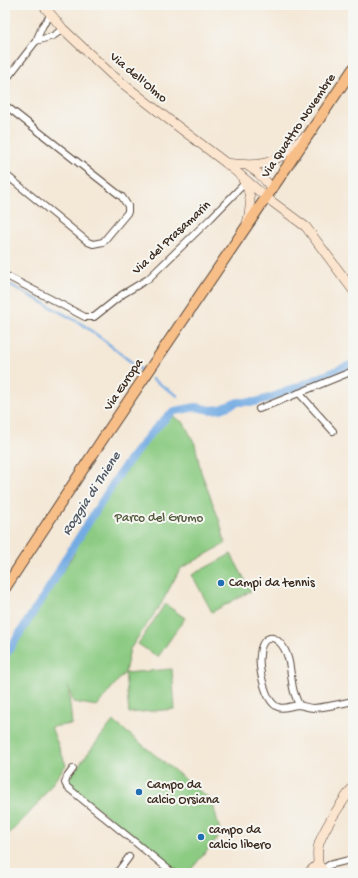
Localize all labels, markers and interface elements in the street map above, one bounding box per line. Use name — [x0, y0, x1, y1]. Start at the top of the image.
street label: Via dell'Olmo — [105, 49, 170, 107]
street label: Via Quattro Novembre — [258, 71, 340, 182]
street label: Via del Prasamarin — [129, 197, 215, 279]
street label: Via Europa — [101, 355, 147, 415]
water label: Roggia di Thiene — [59, 448, 126, 539]
park label: Parco del Grumo — [114, 511, 203, 526]
place label: Campi da tennis — [229, 576, 316, 591]
marker: Campi da tennis — [216, 578, 226, 588]
place label: Campo da calcio Orsiana — [147, 778, 220, 808]
marker: Campo da calcio Orsiana — [134, 787, 144, 797]
place label: campo da calcio libero — [209, 823, 271, 853]
marker: campo da calcio libero — [196, 832, 206, 842]

